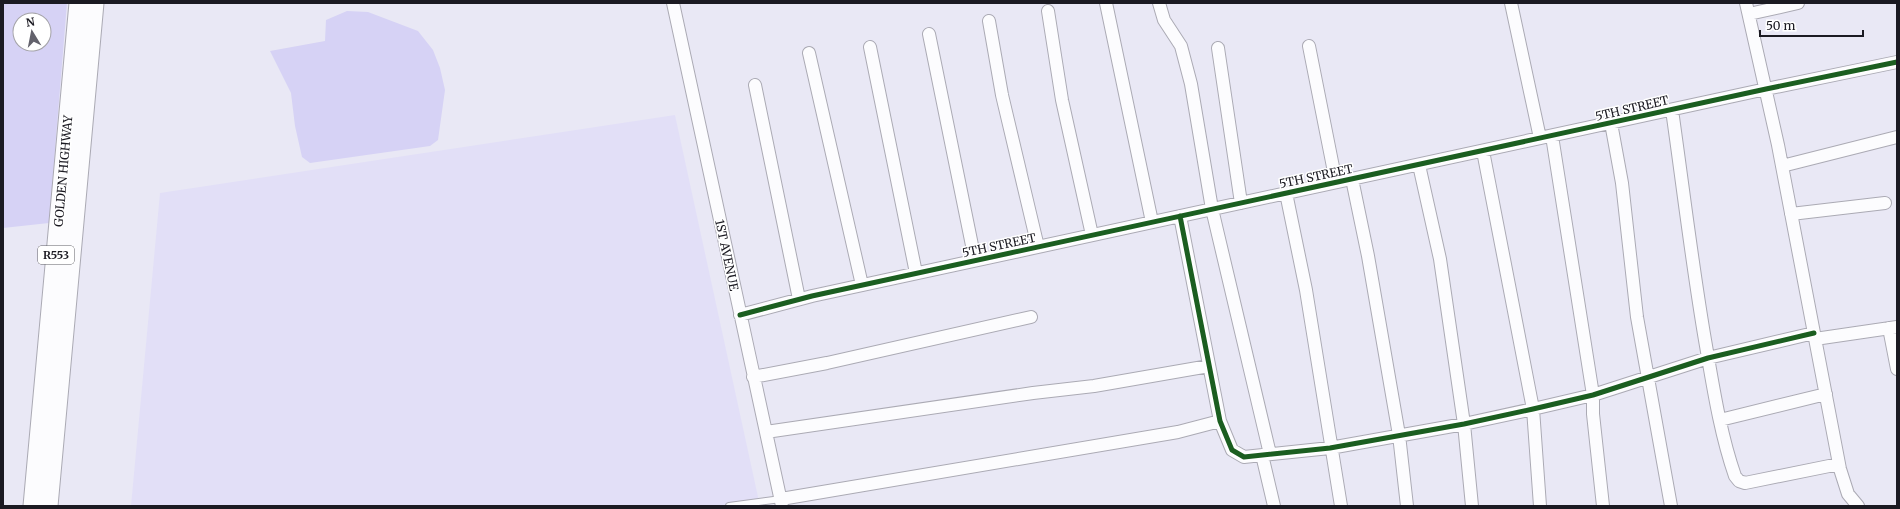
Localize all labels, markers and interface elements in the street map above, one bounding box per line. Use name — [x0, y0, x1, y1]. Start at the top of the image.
north arrow — [12, 12, 52, 52]
scale bar — [1760, 12, 1863, 38]
text: N — [25, 14, 36, 30]
text: 50 m — [1766, 18, 1795, 33]
street label: 5TH STREET — [1594, 92, 1671, 124]
street label: GOLDEN HIGHWAY — [51, 114, 75, 227]
street label: 5TH STREET — [1278, 161, 1355, 191]
street label: 1ST AVENUE — [712, 218, 742, 292]
street label: 5TH STREET — [961, 230, 1038, 260]
road number: R553 — [38, 246, 74, 264]

